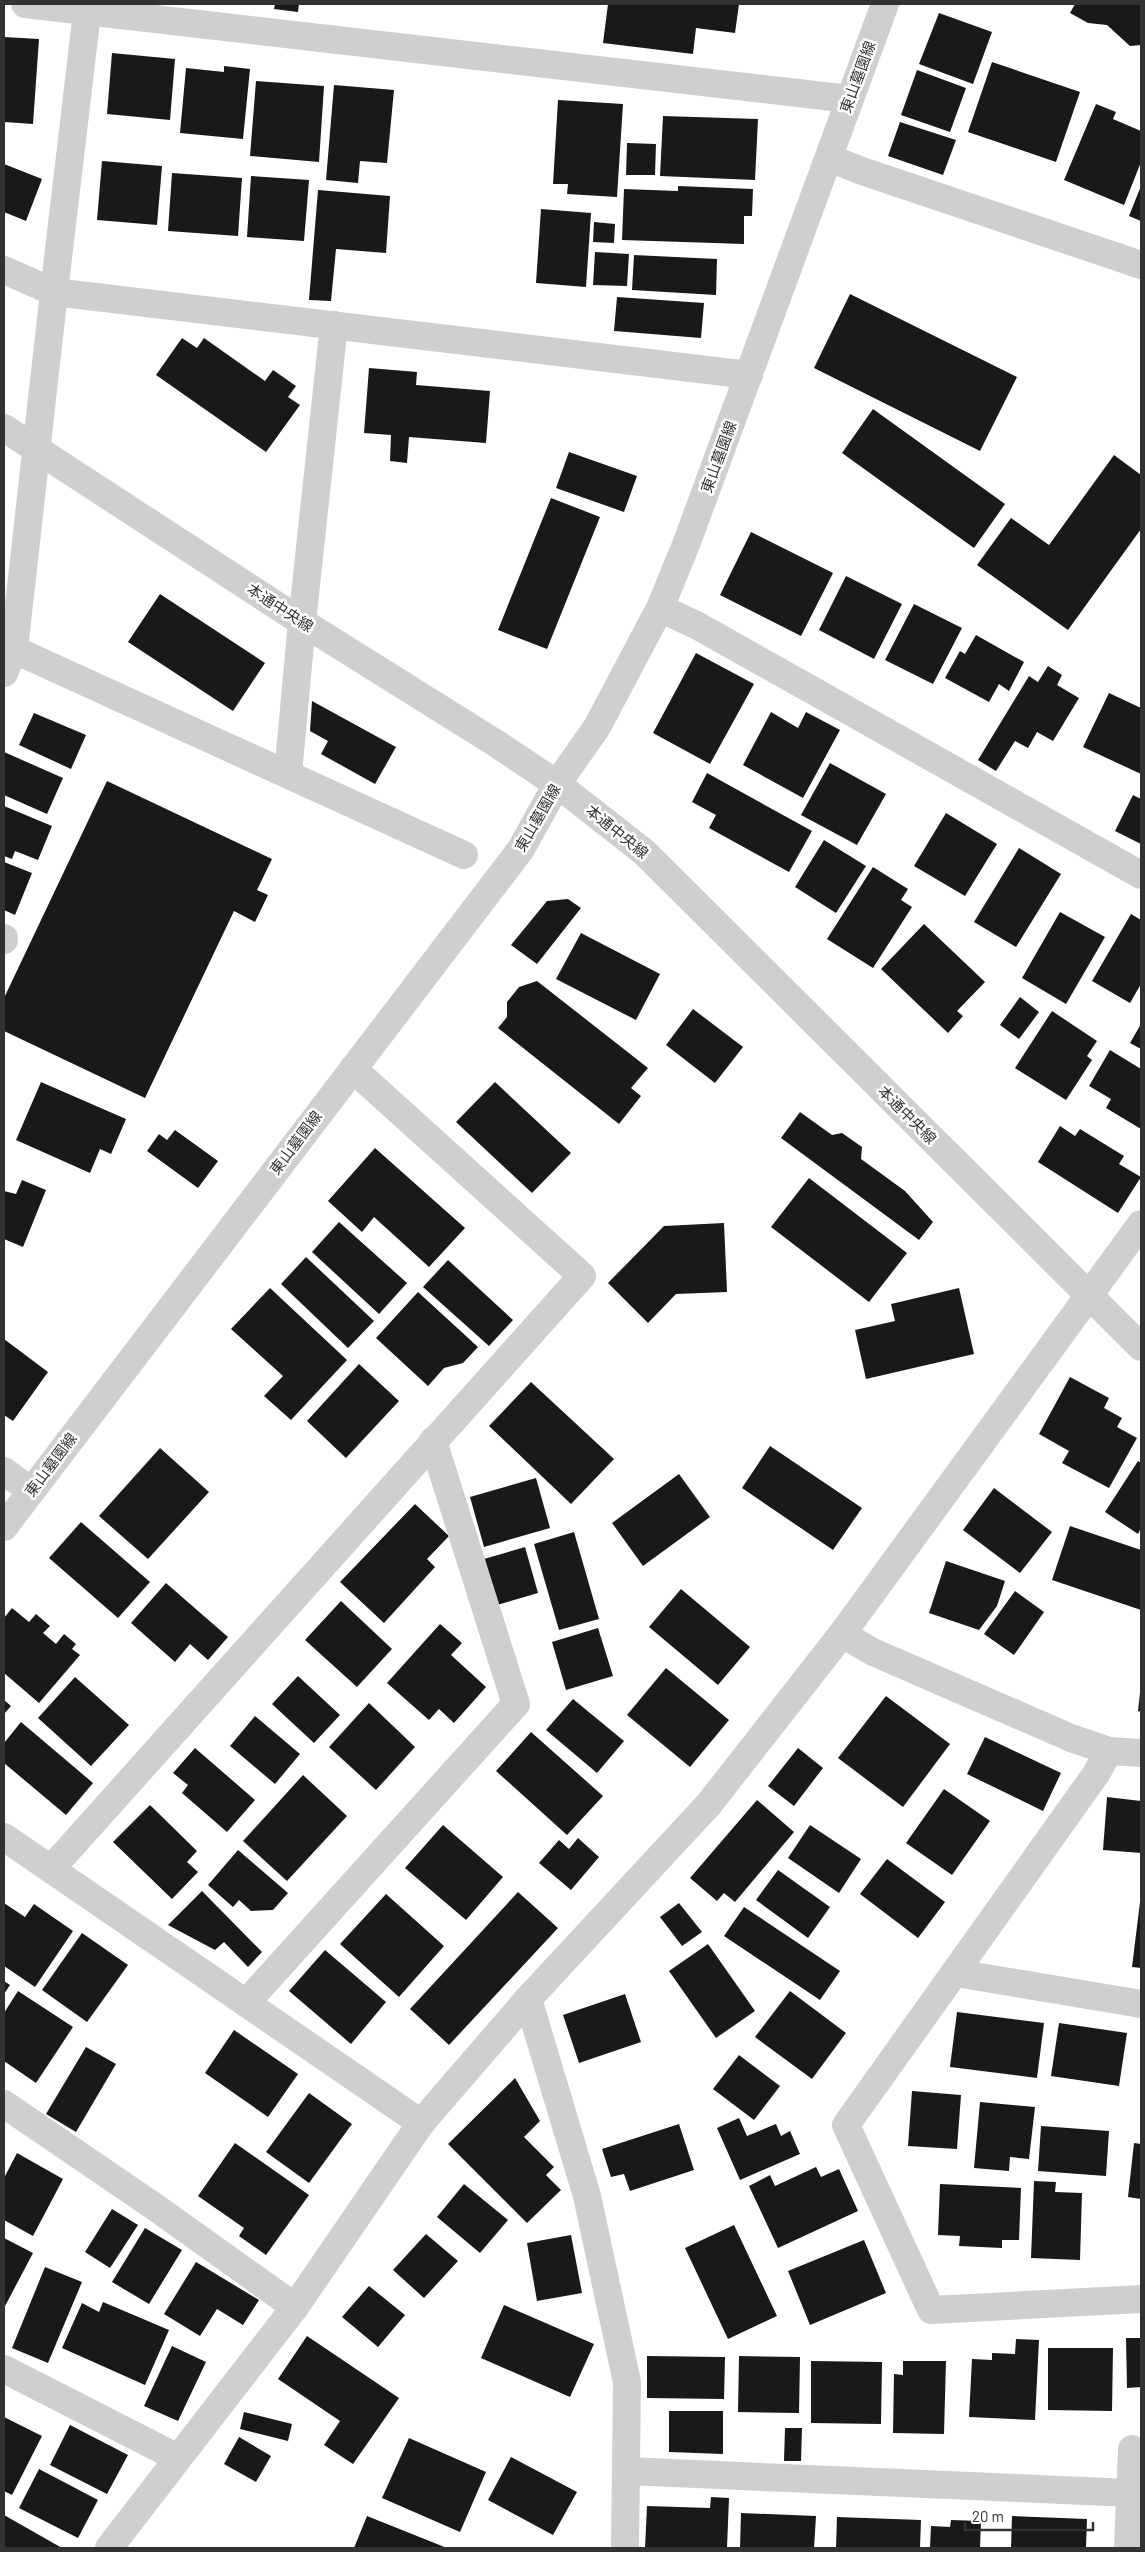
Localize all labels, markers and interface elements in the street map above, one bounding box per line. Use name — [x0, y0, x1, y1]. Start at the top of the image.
street label: 東山墓園線 — [836, 38, 878, 115]
street label: 東山墓園線 — [697, 418, 739, 495]
street label: 本通中央線 — [244, 579, 317, 635]
street label: 東山墓園線 — [511, 781, 564, 854]
street label: 本通中央線 — [583, 801, 652, 862]
street label: 本通中央線 — [875, 1081, 941, 1147]
street label: 東山墓園線 — [265, 1107, 325, 1178]
street label: 東山墓園線 — [20, 1429, 80, 1500]
scale bar — [965, 2500, 1092, 2532]
text: 20 m — [972, 2507, 1004, 2525]

